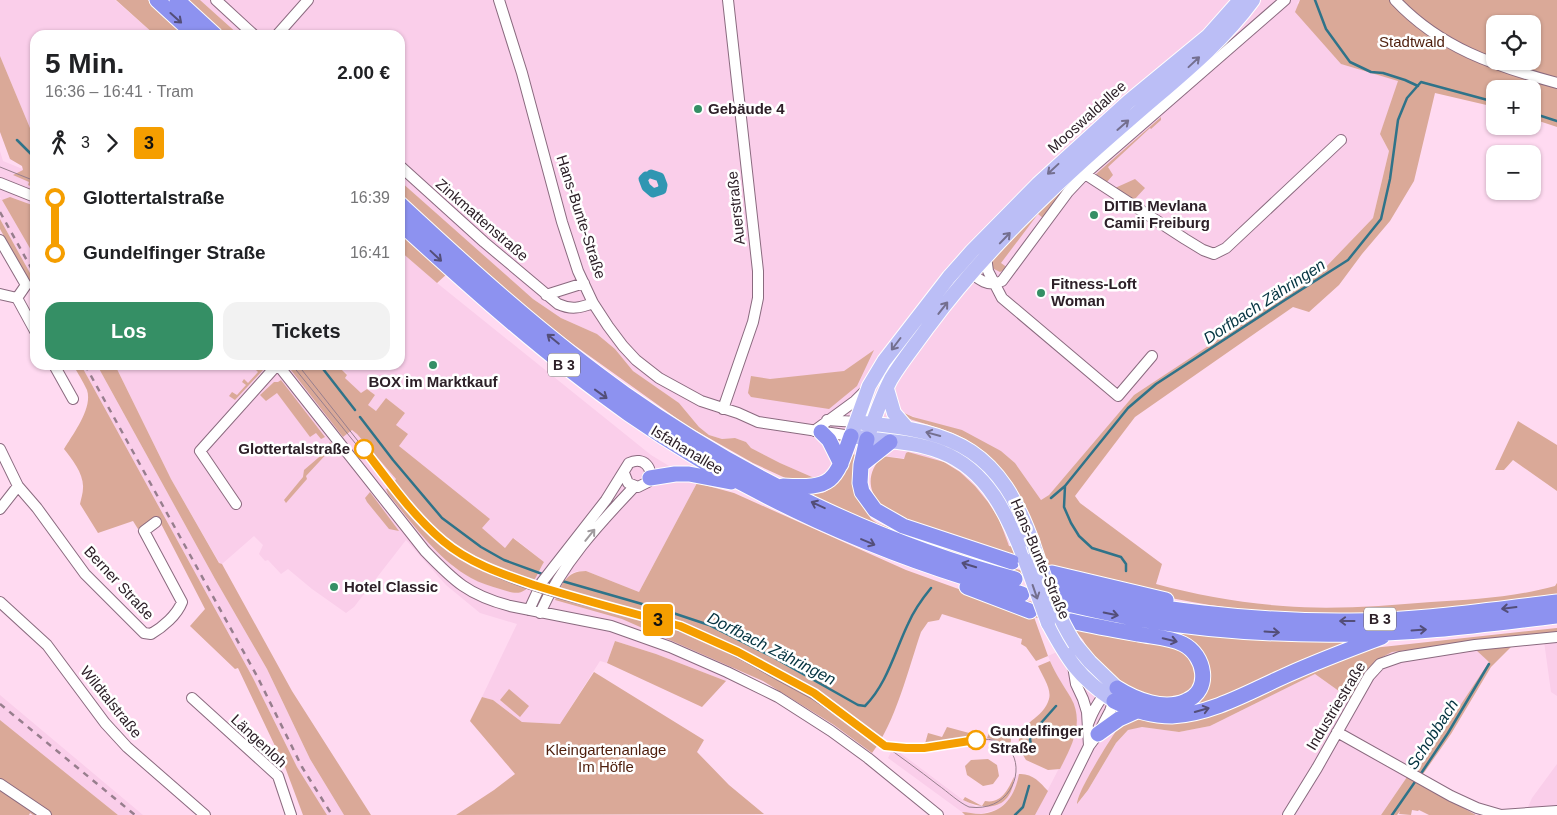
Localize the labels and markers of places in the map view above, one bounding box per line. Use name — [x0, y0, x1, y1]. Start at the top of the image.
place label: Gebäude 4 — [708, 100, 785, 117]
marker: Gebäude 4 — [692, 103, 704, 115]
place label: DITIB Mevlana Camii Freiburg — [1104, 197, 1210, 231]
marker: DITIB Mevlana Camii Freiburg — [1088, 209, 1100, 221]
place label: Fitness-Loft Woman — [1051, 275, 1137, 309]
marker: Fitness-Loft Woman — [1035, 287, 1047, 299]
marker: BOX im Marktkauf — [427, 359, 439, 371]
place label: BOX im Marktkauf — [368, 373, 499, 390]
marker: Glottertalstraße — [354, 439, 374, 459]
place label: Glottertalstraße — [238, 440, 350, 457]
place label: Hotel Classic — [344, 578, 438, 595]
marker: Hotel Classic — [328, 581, 340, 593]
place label: Gundelfinger Straße — [990, 722, 1083, 756]
marker: Gundelfinger Straße — [966, 730, 986, 750]

